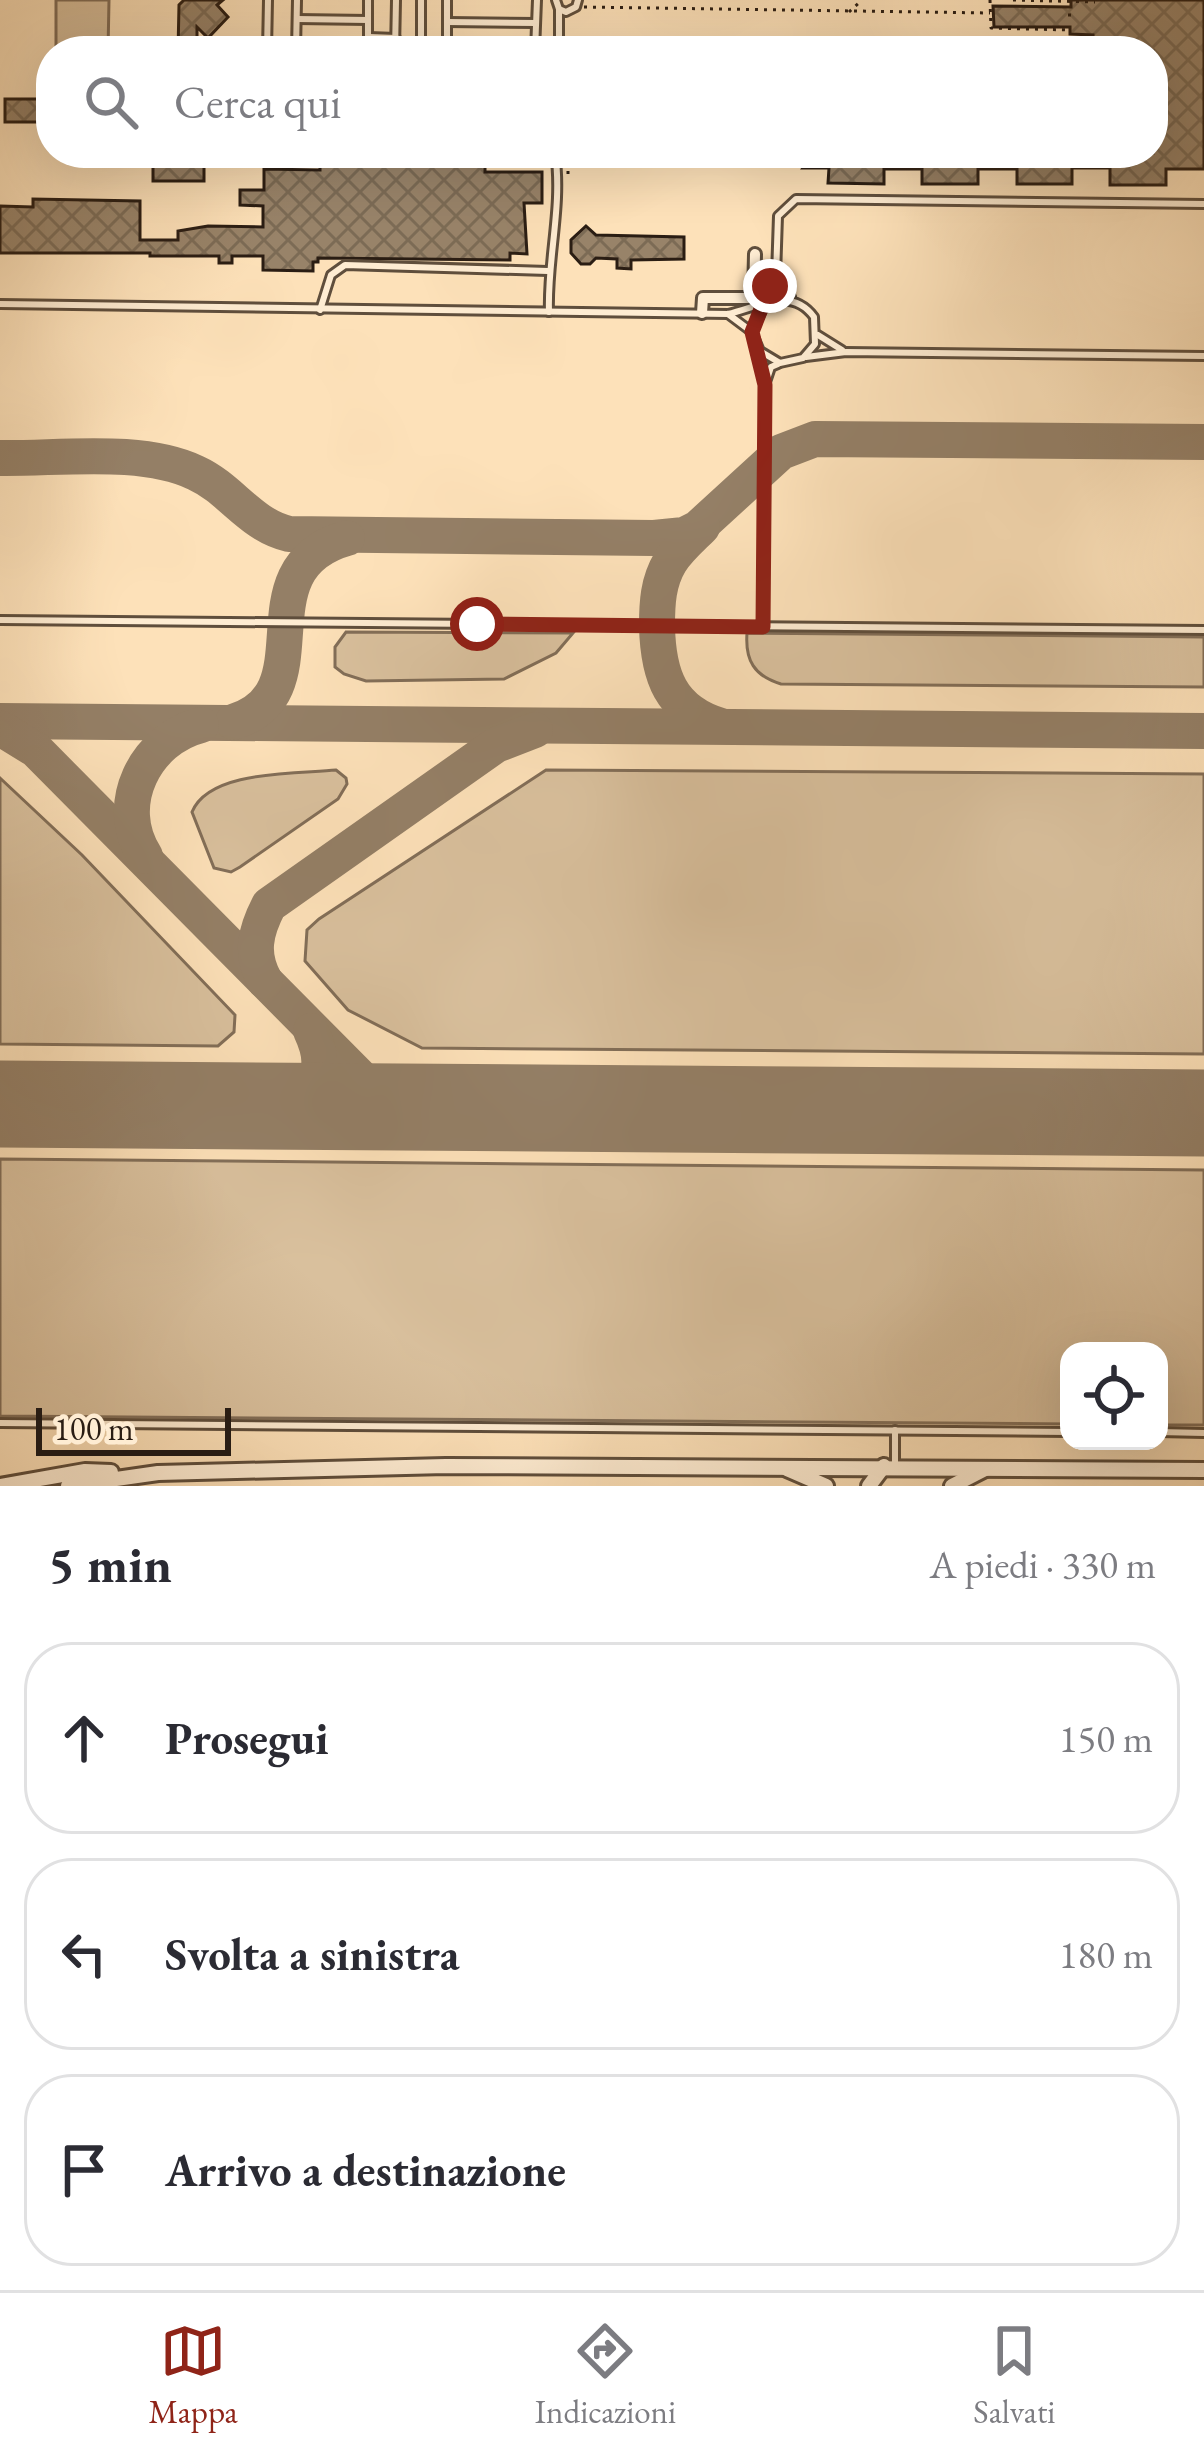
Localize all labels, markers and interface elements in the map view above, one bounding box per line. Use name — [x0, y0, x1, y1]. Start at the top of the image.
search box — [36, 36, 1168, 168]
icon: search — [78, 69, 144, 135]
text: Cerca qui — [174, 73, 341, 131]
route end — [743, 259, 797, 313]
route start — [450, 597, 504, 651]
map controls — [1060, 1342, 1168, 1450]
button: locate — [1060, 1342, 1168, 1450]
scale bar — [36, 1402, 231, 1455]
text: 100 m — [54, 1407, 134, 1450]
text: 5 min — [48, 1531, 172, 1597]
text: A piedi · 330 m — [930, 1539, 1156, 1590]
icon: ahead — [51, 1705, 117, 1771]
text: Prosegui — [165, 1709, 329, 1767]
text: 150 m — [1059, 1713, 1153, 1764]
icon: left — [51, 1921, 117, 1987]
text: Svolta a sinistra — [165, 1925, 460, 1983]
text: 180 m — [1059, 1929, 1153, 1980]
icon: arrive — [51, 2137, 117, 2203]
text: Arrivo a destinazione — [165, 2141, 566, 2199]
tab: Mappa — [149, 2318, 238, 2433]
tab: Indicazioni — [535, 2318, 676, 2433]
tab: Salvati — [973, 2318, 1055, 2433]

